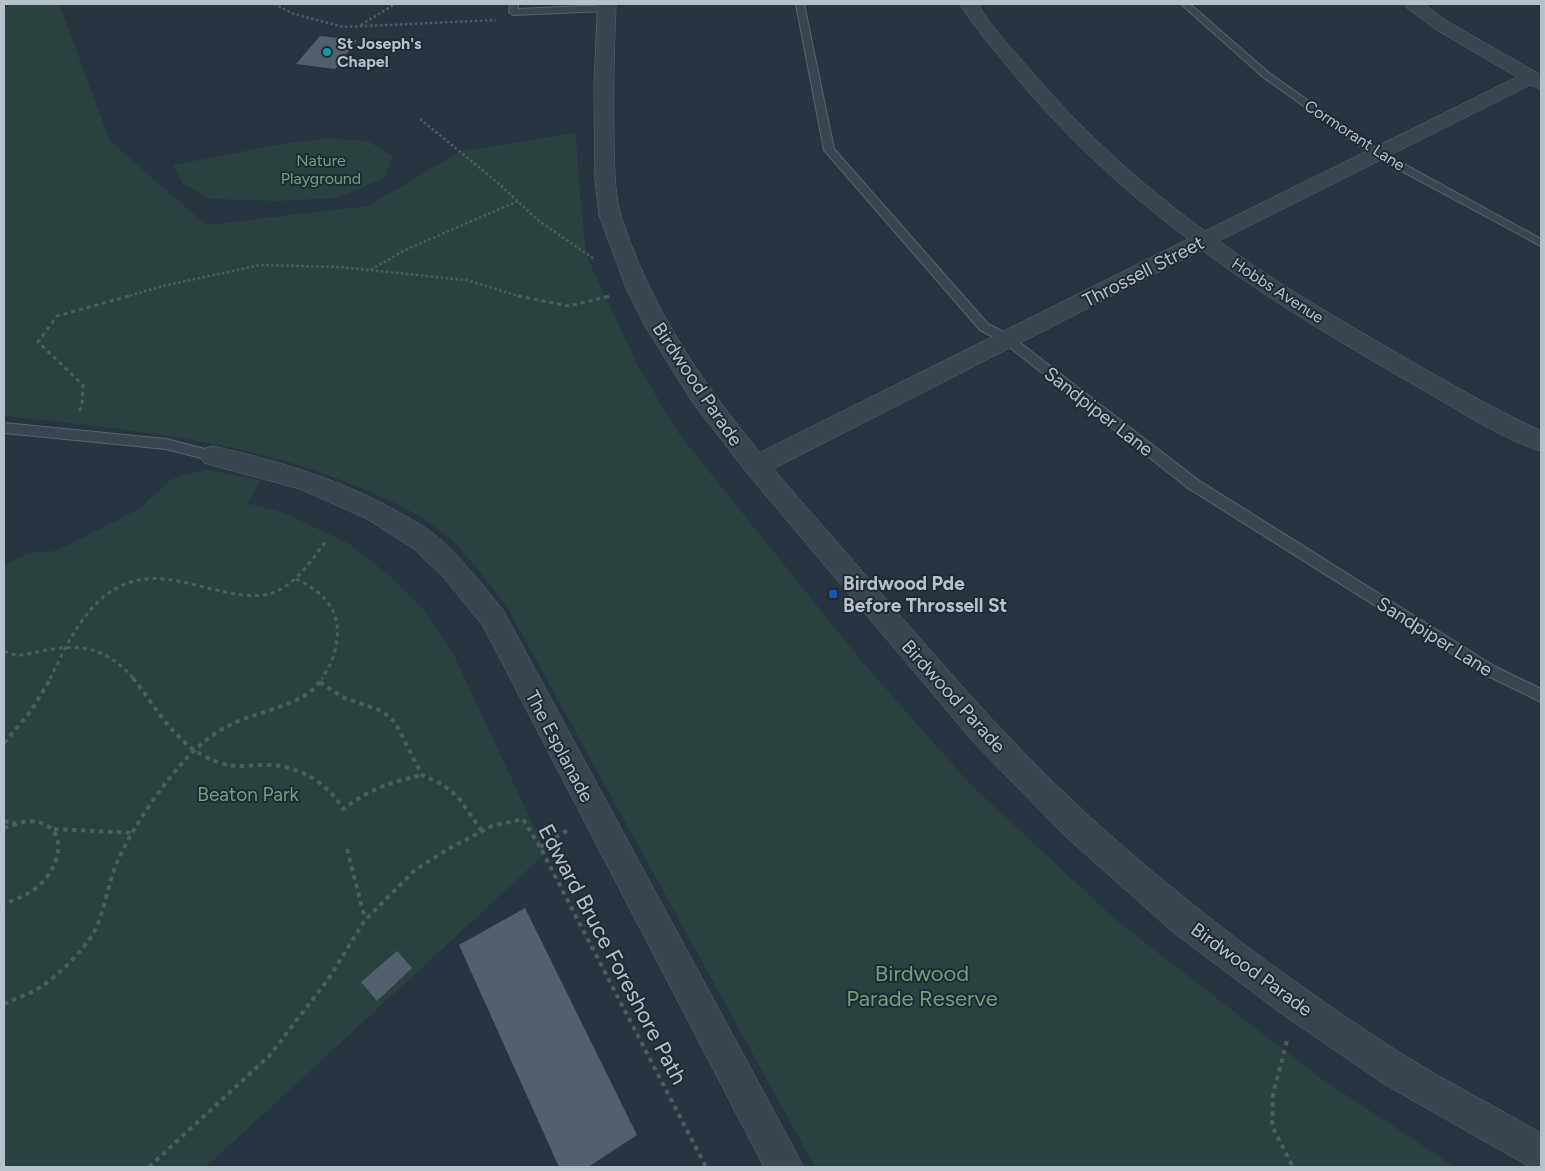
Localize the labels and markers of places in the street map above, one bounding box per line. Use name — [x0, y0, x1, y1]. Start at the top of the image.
place label: St Joseph's Chapel — [337, 34, 422, 71]
marker: St Joseph's Chapel — [321, 46, 333, 58]
place label: Birdwood Pde Before Throssell St — [843, 572, 1007, 617]
marker: Birdwood Pde Before Throssell St — [827, 588, 839, 600]

